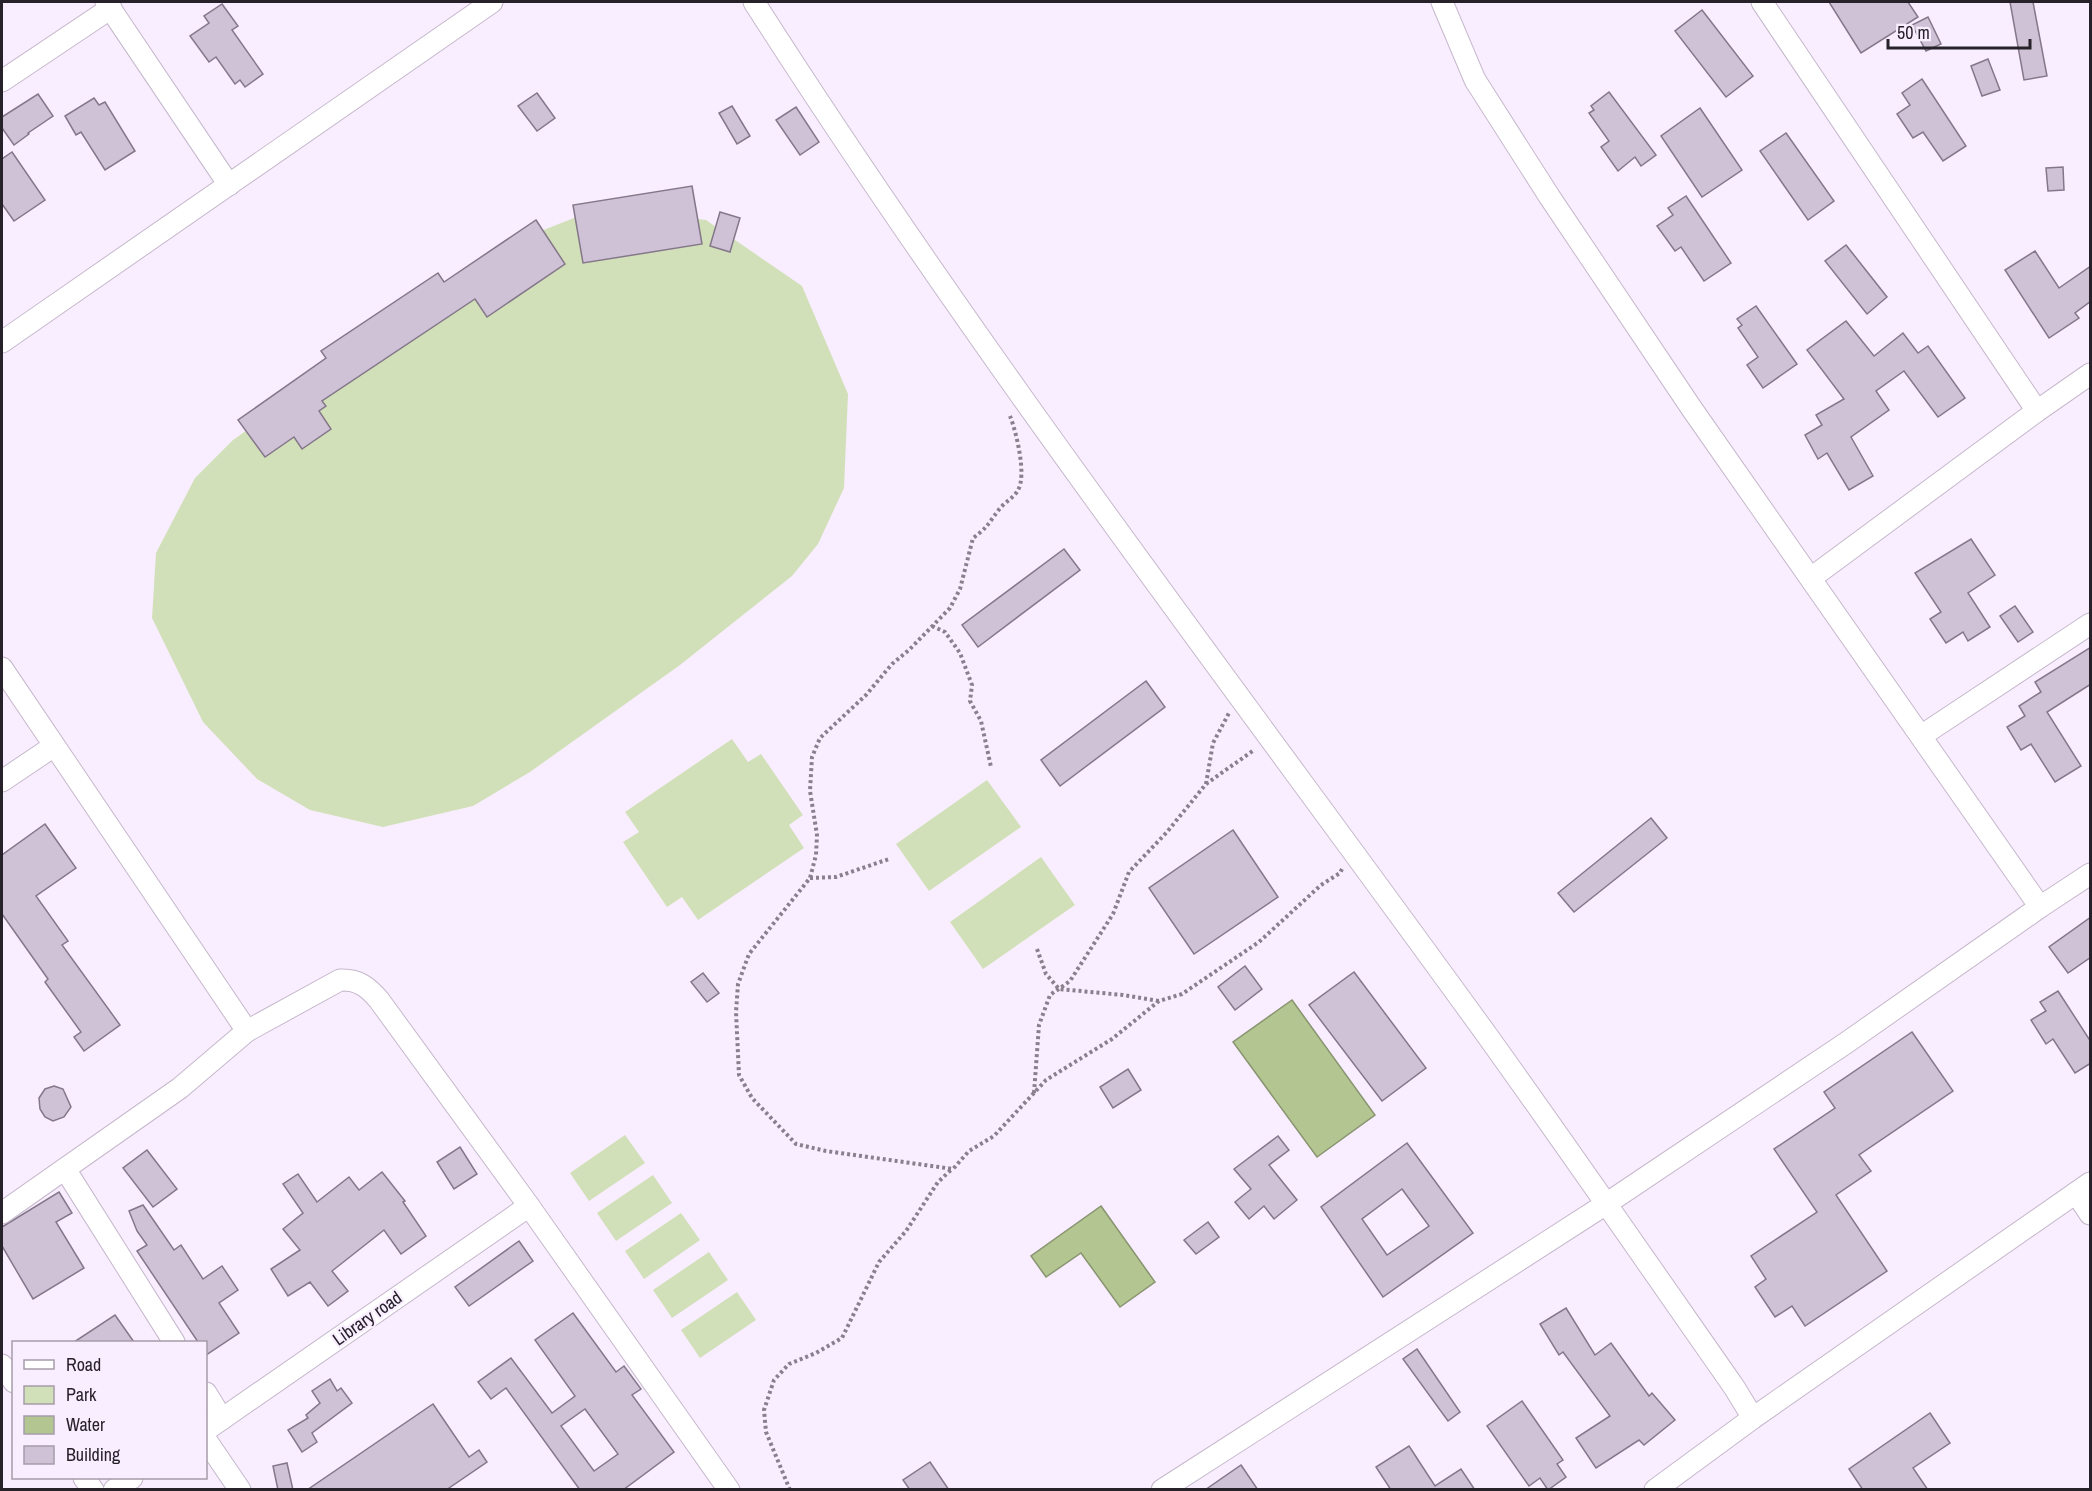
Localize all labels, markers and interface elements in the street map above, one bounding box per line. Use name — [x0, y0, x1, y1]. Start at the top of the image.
scale bar — [1888, 12, 2030, 50]
text: 50 m — [1897, 20, 1930, 45]
street label: Library road — [327, 1285, 407, 1351]
legend — [12, 1341, 207, 1479]
text: Road — [66, 1352, 101, 1377]
text: Park — [66, 1382, 97, 1407]
text: Water — [66, 1412, 105, 1437]
text: Building — [66, 1442, 121, 1467]

